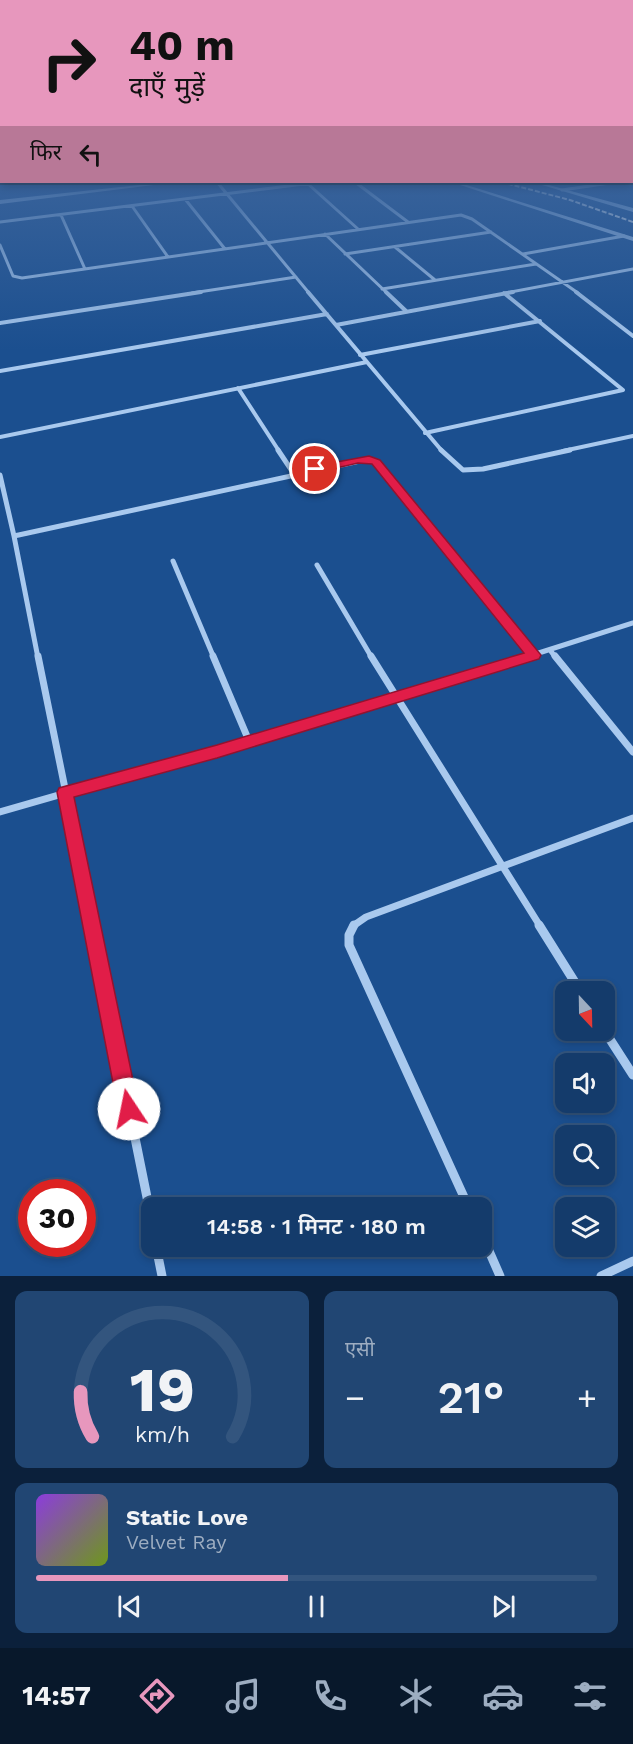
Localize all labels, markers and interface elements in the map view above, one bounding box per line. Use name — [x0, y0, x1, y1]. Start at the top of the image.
text: 40 m — [129, 21, 235, 70]
icon: right — [30, 24, 108, 102]
text: दाएँ मुड़ें — [129, 71, 205, 103]
icon: left — [74, 138, 107, 171]
text: फिर — [30, 140, 62, 165]
pin — [289, 443, 340, 494]
icon: arrive — [298, 452, 331, 485]
north arrow — [555, 981, 615, 1041]
map controls — [555, 981, 615, 1257]
button: sound — [555, 1053, 615, 1113]
position arrow — [97, 1077, 161, 1141]
button: search — [555, 1125, 615, 1185]
speed limit sign: 30 — [18, 1179, 96, 1257]
button: layers — [555, 1197, 615, 1257]
text: 14:58 · 1 मिनट · 180 m — [207, 1214, 426, 1239]
text: एसी — [345, 1337, 375, 1361]
text: 19 — [129, 1353, 195, 1426]
text: 21° — [437, 1371, 505, 1424]
text: − — [345, 1378, 365, 1417]
text: + — [577, 1378, 597, 1417]
text: km/h — [134, 1422, 190, 1447]
text: Static Love — [126, 1505, 248, 1530]
text: Velvet Ray — [126, 1530, 227, 1554]
icon: previous — [113, 1590, 146, 1623]
icon: pause — [300, 1590, 333, 1623]
icon: next — [487, 1590, 520, 1623]
icon: directions — [136, 1675, 178, 1717]
icon: music — [222, 1675, 264, 1717]
icon: phone — [309, 1675, 351, 1717]
icon: climate — [395, 1675, 437, 1717]
icon: car — [482, 1675, 524, 1717]
icon: filters — [569, 1675, 611, 1717]
text: 14:57 — [22, 1680, 91, 1712]

